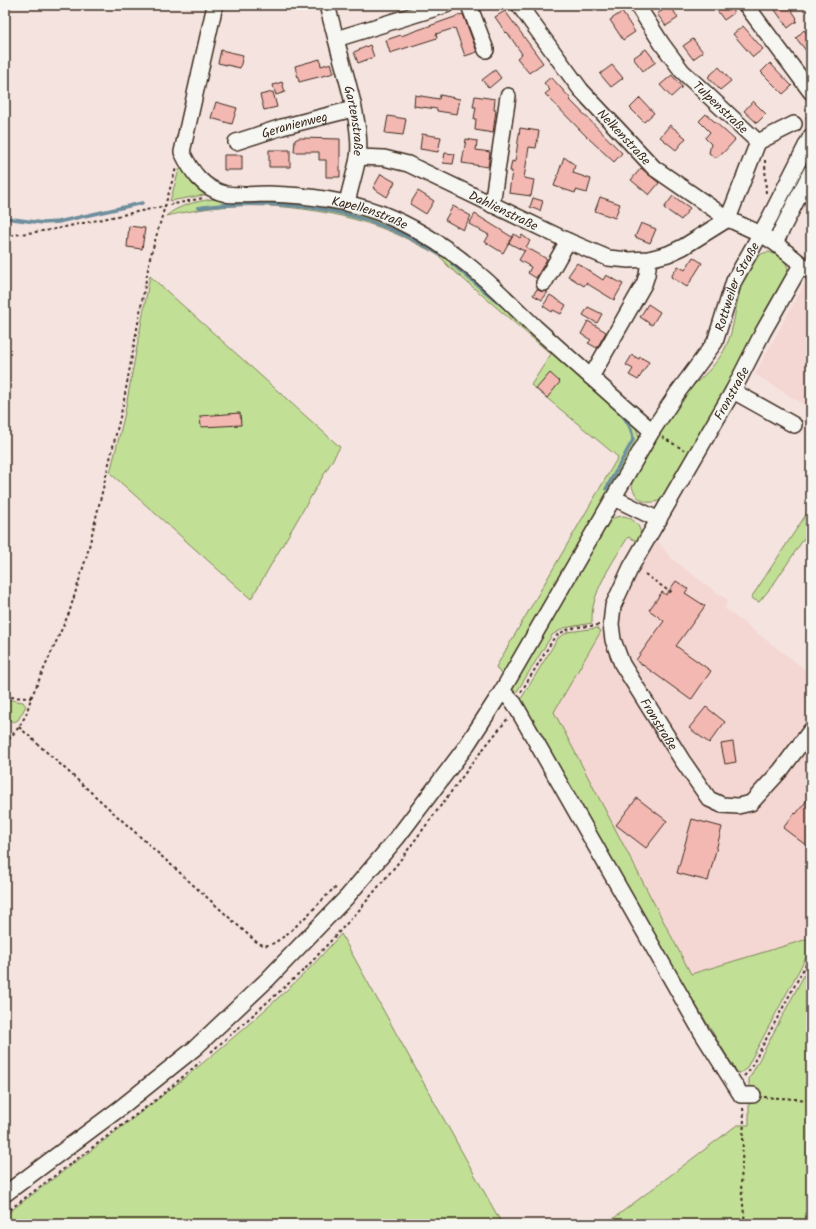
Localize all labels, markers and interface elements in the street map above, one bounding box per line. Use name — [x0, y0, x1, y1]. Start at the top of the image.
street label: Tulpenstraße — [687, 77, 753, 140]
street label: Gartenstraße — [337, 84, 368, 157]
street label: Nelkenstraße — [591, 104, 656, 171]
street label: Geranienweg — [259, 107, 330, 145]
street label: Dahlienstraße — [465, 186, 542, 237]
street label: Kapellenstraße — [330, 191, 411, 236]
street label: Rottweiler Straße — [710, 238, 766, 334]
street label: Fronstraße — [709, 363, 756, 424]
street label: Fronstraße — [634, 694, 683, 755]

